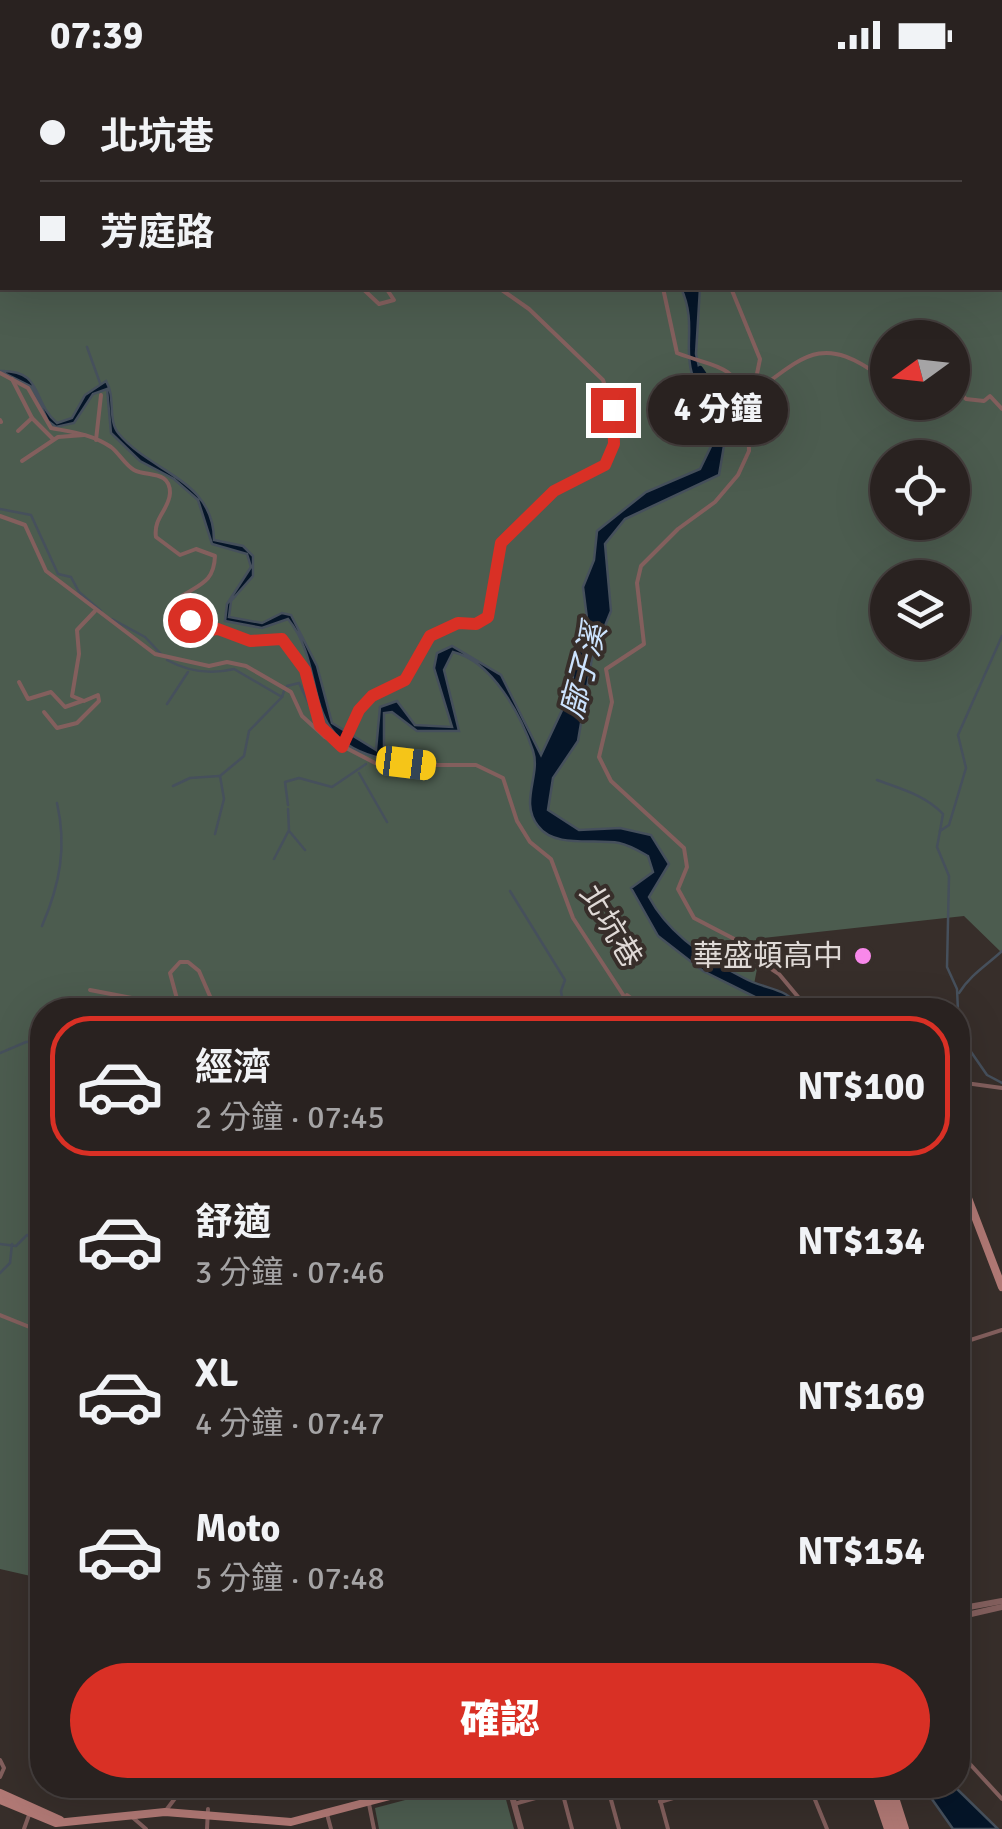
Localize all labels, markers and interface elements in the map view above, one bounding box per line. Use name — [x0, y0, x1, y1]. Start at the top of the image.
text: 07:39 — [50, 12, 143, 59]
text: 北坑巷 — [100, 113, 214, 160]
text: 芳庭路 — [100, 209, 214, 256]
north arrow — [870, 320, 970, 420]
map controls — [870, 320, 970, 660]
callout: 4 分鐘 — [648, 375, 788, 445]
route end — [591, 388, 636, 433]
text: 4 分鐘 — [674, 390, 762, 429]
button: locate — [870, 440, 970, 540]
button: layers — [870, 560, 970, 660]
route start — [168, 598, 213, 643]
water label: 廍子溪 — [552, 616, 616, 723]
car — [374, 744, 438, 782]
street label: 北坑巷 — [572, 878, 650, 974]
place label: 華盛頓高中 — [693, 938, 843, 975]
marker: 華盛頓高中 — [852, 945, 874, 967]
icon: car — [75, 1041, 165, 1131]
text: 經濟 — [195, 1044, 271, 1091]
text: NT$100 — [797, 1063, 925, 1110]
text: 2 分鐘 · 07:45 — [195, 1098, 385, 1137]
icon: car — [75, 1196, 165, 1286]
text: 舒適 — [195, 1199, 271, 1246]
text: NT$134 — [797, 1218, 925, 1265]
text: 3 分鐘 · 07:46 — [195, 1253, 385, 1292]
text: XL — [195, 1350, 238, 1397]
icon: car — [75, 1351, 165, 1441]
text: NT$169 — [797, 1373, 925, 1420]
text: 4 分鐘 · 07:47 — [195, 1404, 385, 1443]
text: Moto — [195, 1505, 280, 1552]
icon: car — [75, 1506, 165, 1596]
text: NT$154 — [797, 1528, 925, 1575]
text: 5 分鐘 · 07:48 — [195, 1559, 385, 1598]
button: 確認 — [70, 1663, 930, 1778]

